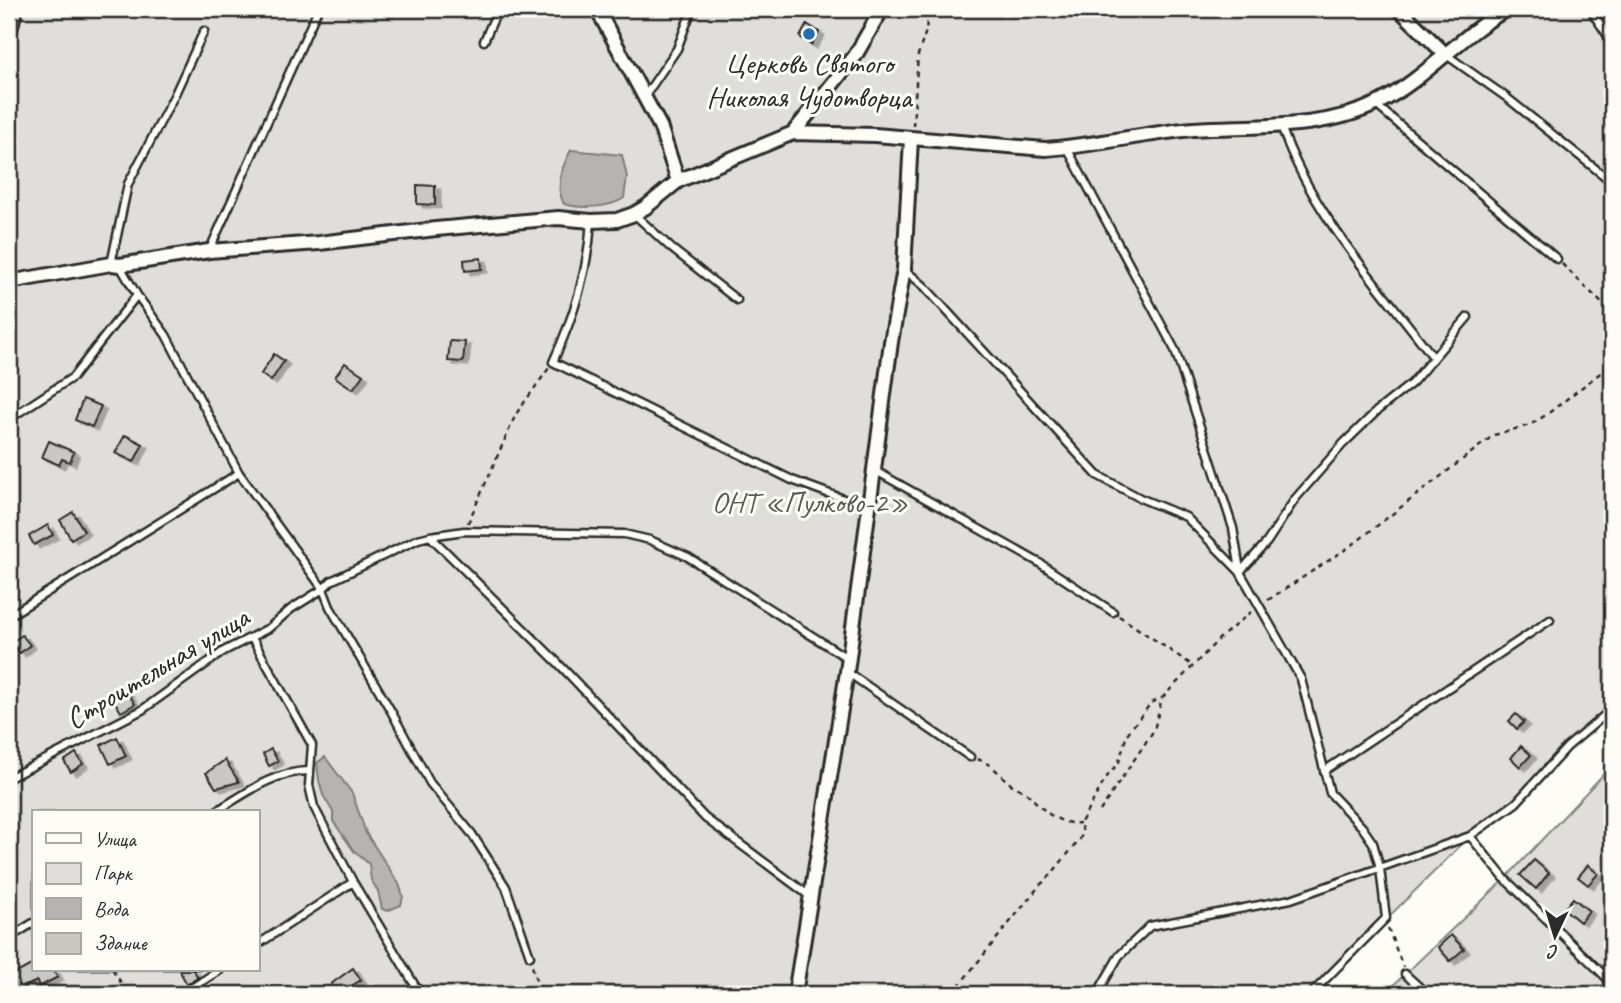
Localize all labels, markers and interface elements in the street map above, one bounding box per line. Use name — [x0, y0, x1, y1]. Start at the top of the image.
marker: Церковь Святого Николая Чудотворца — [801, 26, 817, 42]
place label: Церковь Святого Николая Чудотворца — [706, 44, 914, 116]
park label: ОНТ «Пулково-2» — [712, 483, 908, 521]
street label: Строительная улица — [58, 597, 257, 738]
legend — [32, 810, 259, 972]
text: Улица — [94, 826, 137, 852]
text: Парк — [94, 860, 134, 886]
text: Вода — [94, 896, 130, 922]
north arrow — [1520, 902, 1590, 972]
text: Здание — [94, 930, 148, 956]
text: С — [1546, 939, 1559, 964]

